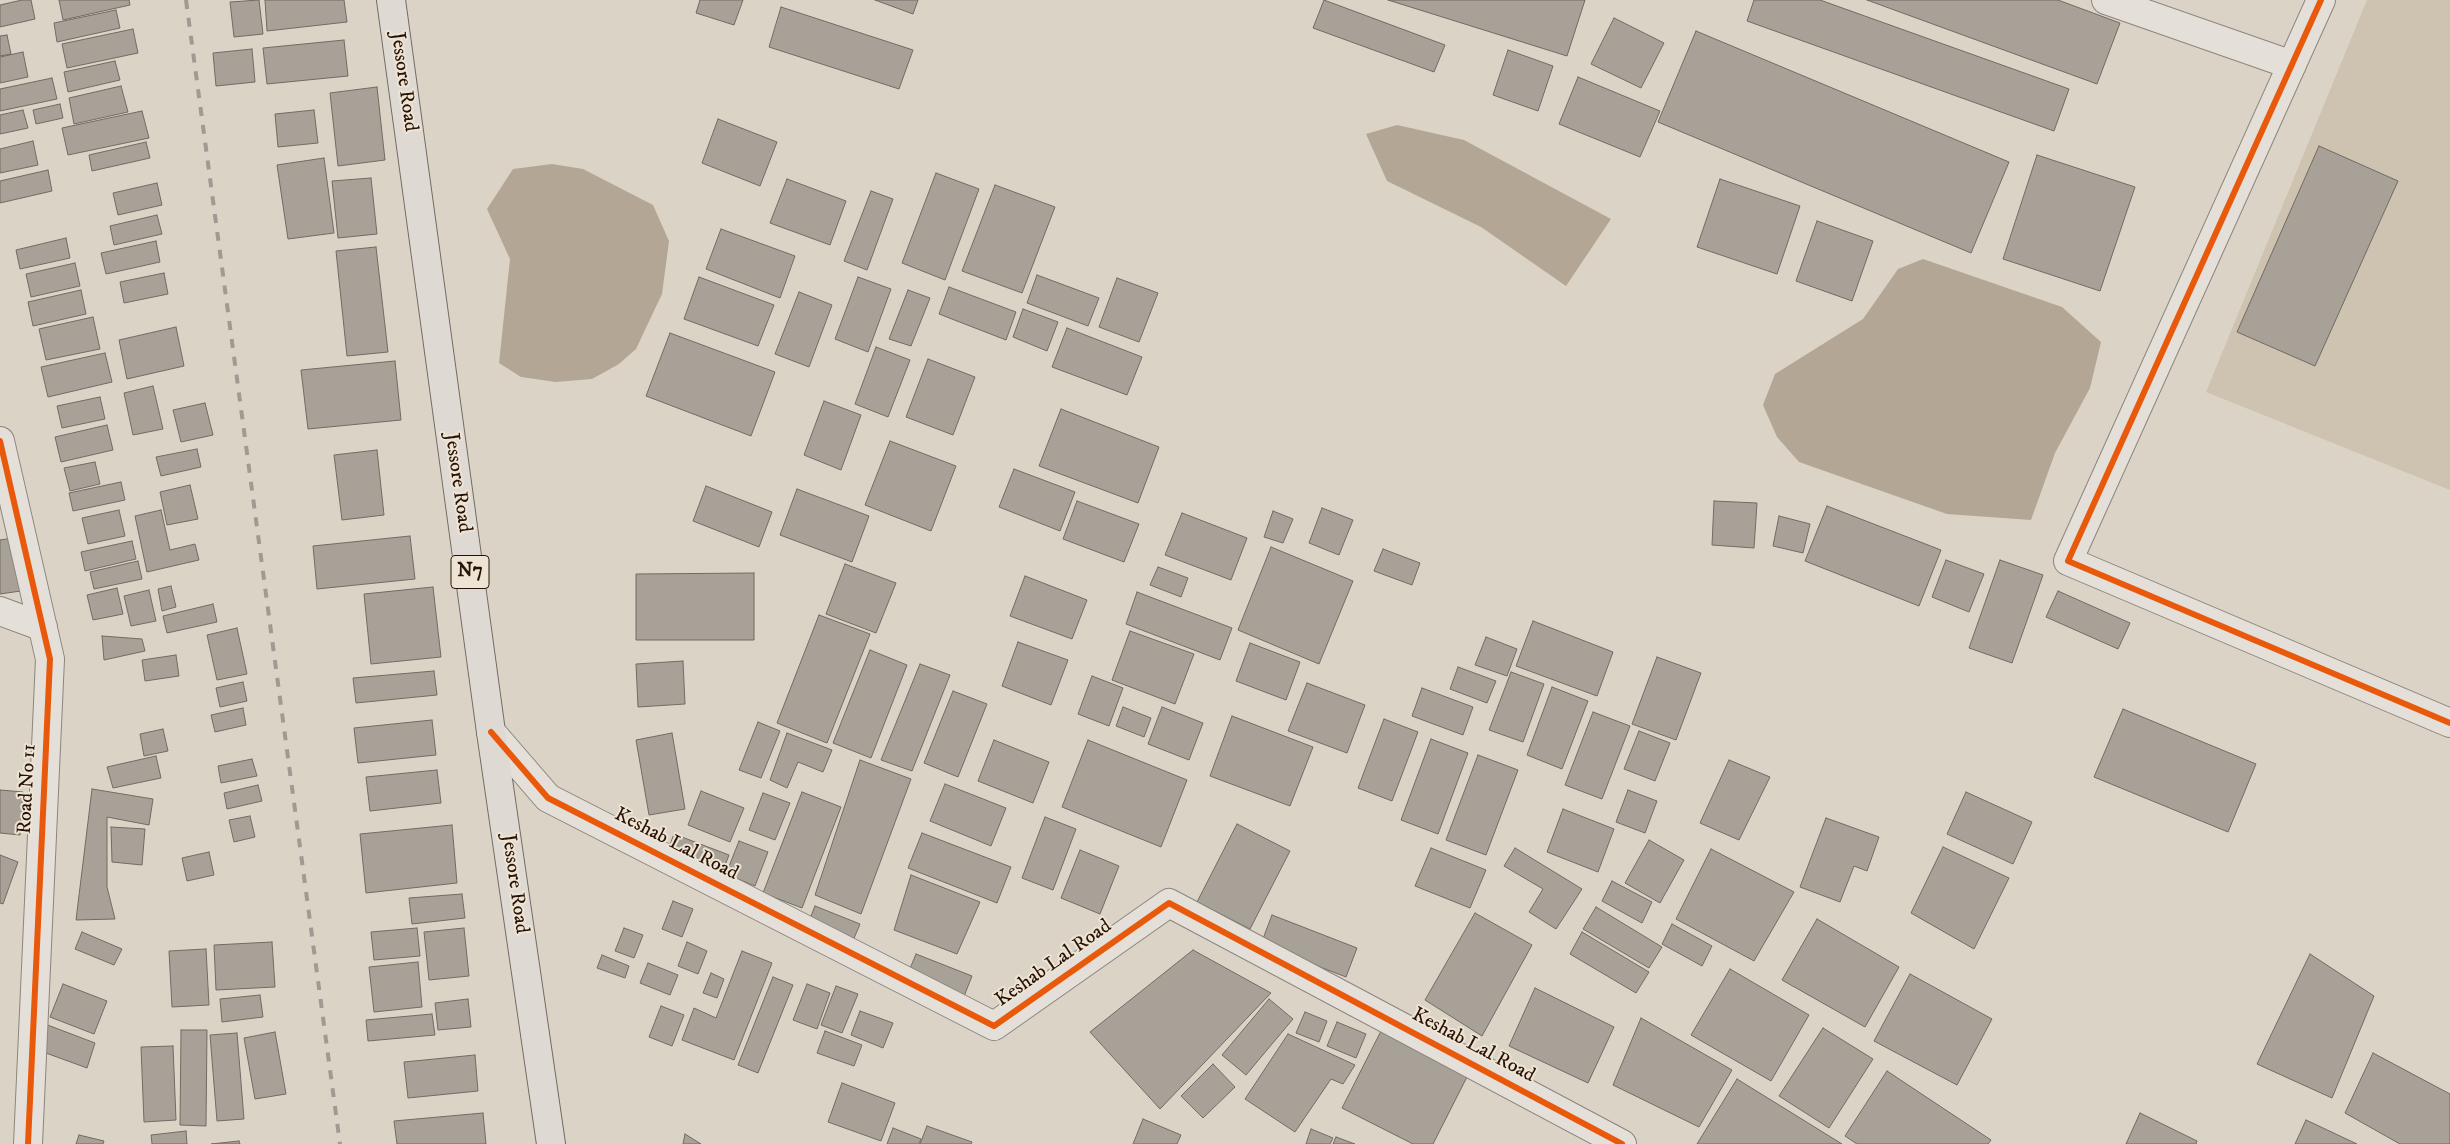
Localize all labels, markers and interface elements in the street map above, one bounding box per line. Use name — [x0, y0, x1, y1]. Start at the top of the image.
street label: Jessore Road — [384, 31, 422, 133]
street label: Jessore Road — [438, 432, 476, 534]
road number: N7 — [451, 556, 489, 588]
street label: Road No 11 — [14, 743, 42, 835]
street label: Keshab Lal Road — [610, 803, 742, 887]
street label: Jessore Road — [495, 833, 533, 935]
street label: Keshab Lal Road — [991, 915, 1117, 1013]
street label: Keshab Lal Road — [1407, 1003, 1539, 1089]

